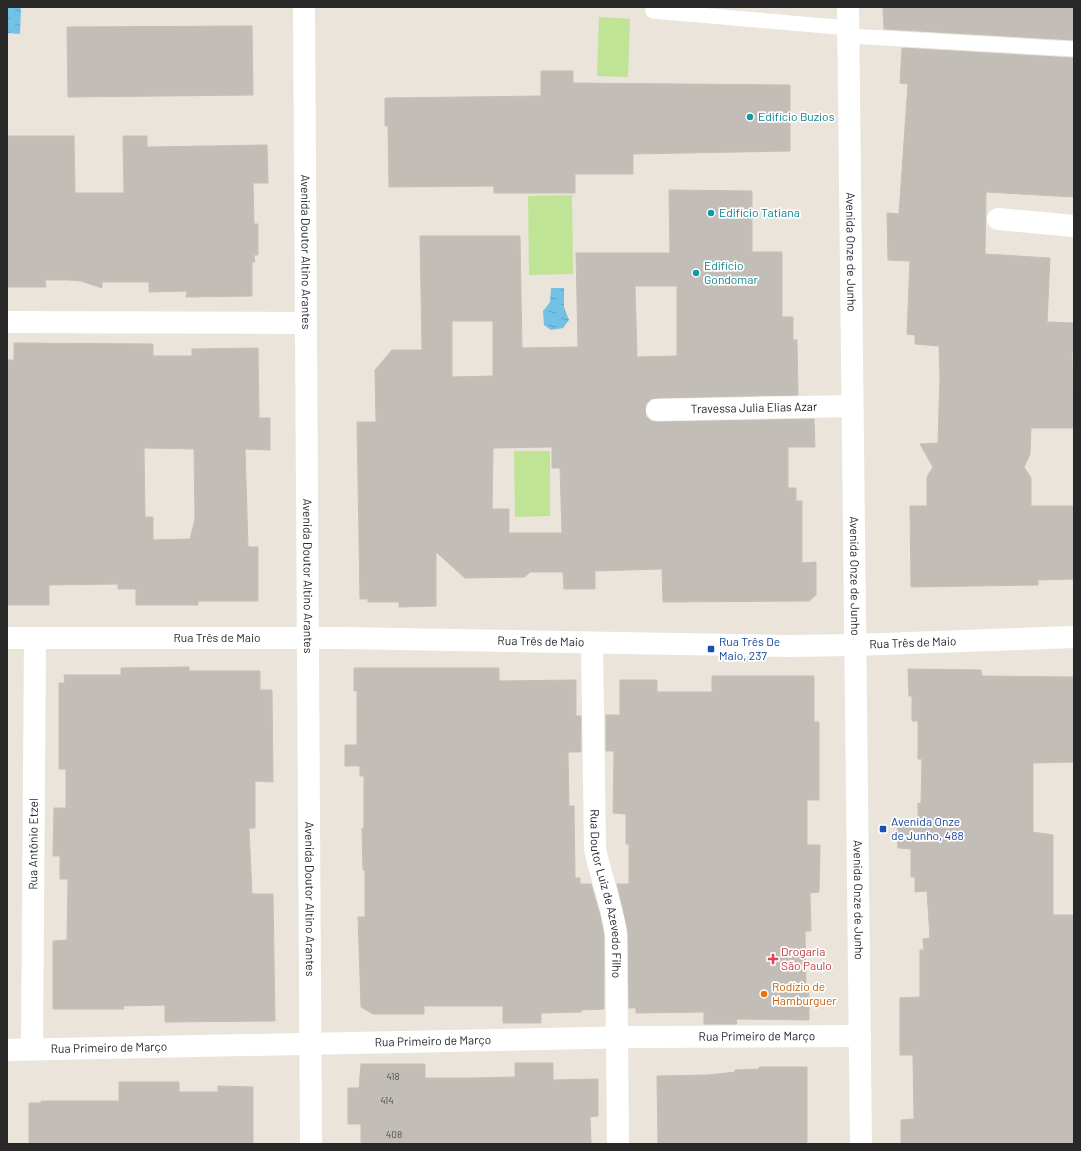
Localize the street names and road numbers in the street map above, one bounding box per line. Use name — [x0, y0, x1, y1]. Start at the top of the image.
street label: Avenida Doutor Altino Arantes — [299, 175, 314, 330]
street label: Avenida Onze de Junho — [844, 192, 859, 312]
street label: Travessa Julia Elias Azar — [690, 399, 818, 415]
street label: Avenida Doutor Altino Arantes — [301, 499, 316, 654]
street label: Avenida Onze de Junho — [848, 516, 863, 636]
street label: Rua Três de Maio — [173, 630, 261, 644]
street label: Rua Três de Maio — [497, 633, 585, 648]
street label: Rua Três de Maio — [869, 633, 957, 650]
street label: Rua Antônio Etzel — [25, 798, 40, 890]
street label: Rua Doutor Luiz de Azevedo Filho — [588, 809, 624, 978]
street label: Avenida Doutor Altino Arantes — [303, 822, 318, 977]
street label: Avenida Onze de Junho — [852, 840, 867, 960]
street label: Rua Primeiro de Março — [699, 1028, 815, 1043]
street label: Rua Primeiro de Março — [374, 1032, 491, 1048]
street label: Rua Primeiro de Março — [50, 1039, 167, 1055]

